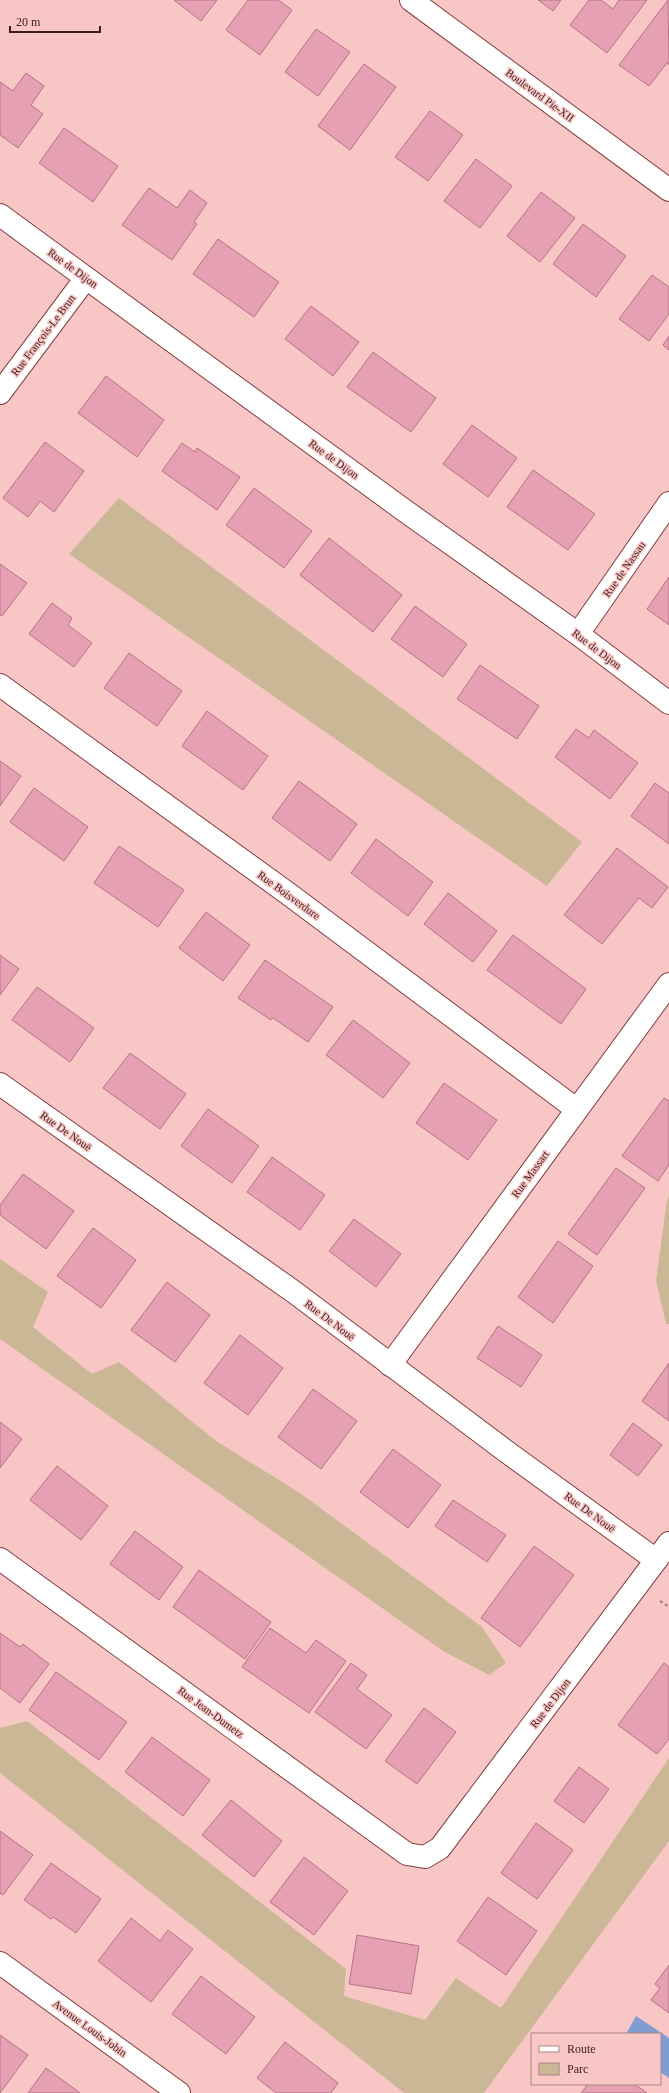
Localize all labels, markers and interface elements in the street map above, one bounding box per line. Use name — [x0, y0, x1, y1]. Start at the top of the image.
scale bar — [10, 8, 100, 34]
text: 20 m — [16, 15, 41, 29]
street label: Boulevard Pie-XII — [503, 66, 577, 124]
street label: Rue de Dijon — [46, 246, 101, 290]
street label: Rue François-Le Brun — [9, 292, 78, 378]
street label: Rue de Dijon — [307, 437, 362, 481]
street label: Rue de Nassau — [600, 538, 648, 599]
street label: Rue de Dijon — [570, 627, 624, 672]
street label: Rue Boisverdure — [255, 868, 323, 922]
street label: Rue De Nouë — [38, 1109, 94, 1153]
street label: Rue Massart — [509, 1148, 551, 1200]
street label: Rue De Nouë — [302, 1297, 358, 1343]
street label: Rue De Nouë — [562, 1490, 618, 1535]
street label: Rue de Dijon — [528, 1676, 573, 1730]
street label: Rue Jean-Dumetz — [176, 1684, 246, 1740]
street label: Avenue Louis-Jobin — [51, 1997, 130, 2059]
legend — [531, 2033, 661, 2085]
text: Route — [567, 2042, 596, 2056]
text: Parc — [567, 2062, 588, 2076]

